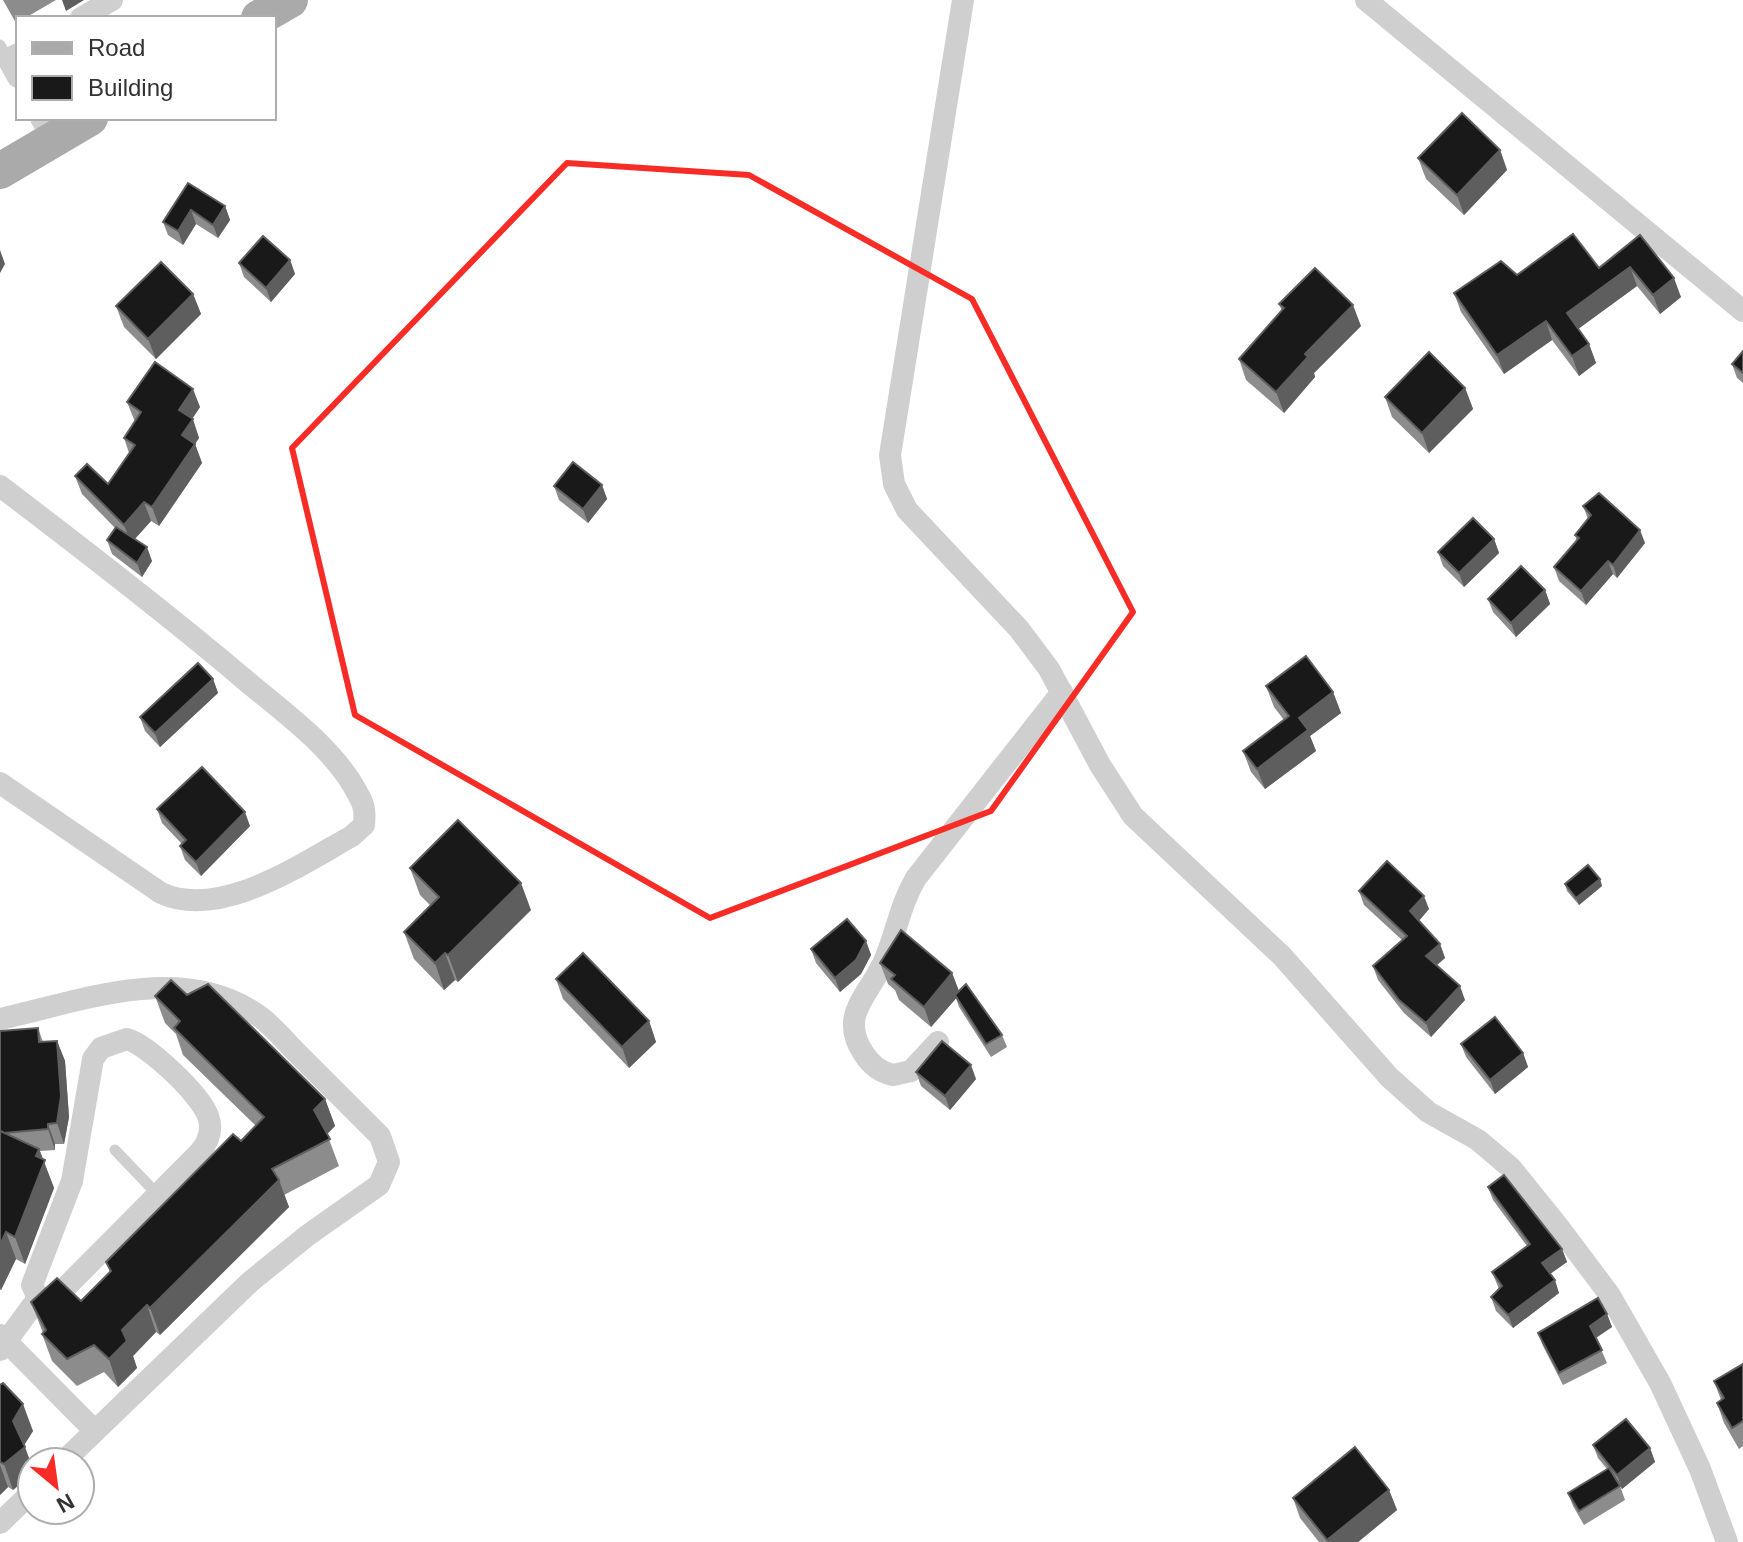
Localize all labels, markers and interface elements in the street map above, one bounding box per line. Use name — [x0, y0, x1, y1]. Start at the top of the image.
legend — [16, 16, 276, 120]
text: Road — [88, 34, 145, 61]
text: Building — [88, 74, 173, 101]
north arrow — [16, 1446, 96, 1526]
text: N — [52, 1488, 78, 1518]

